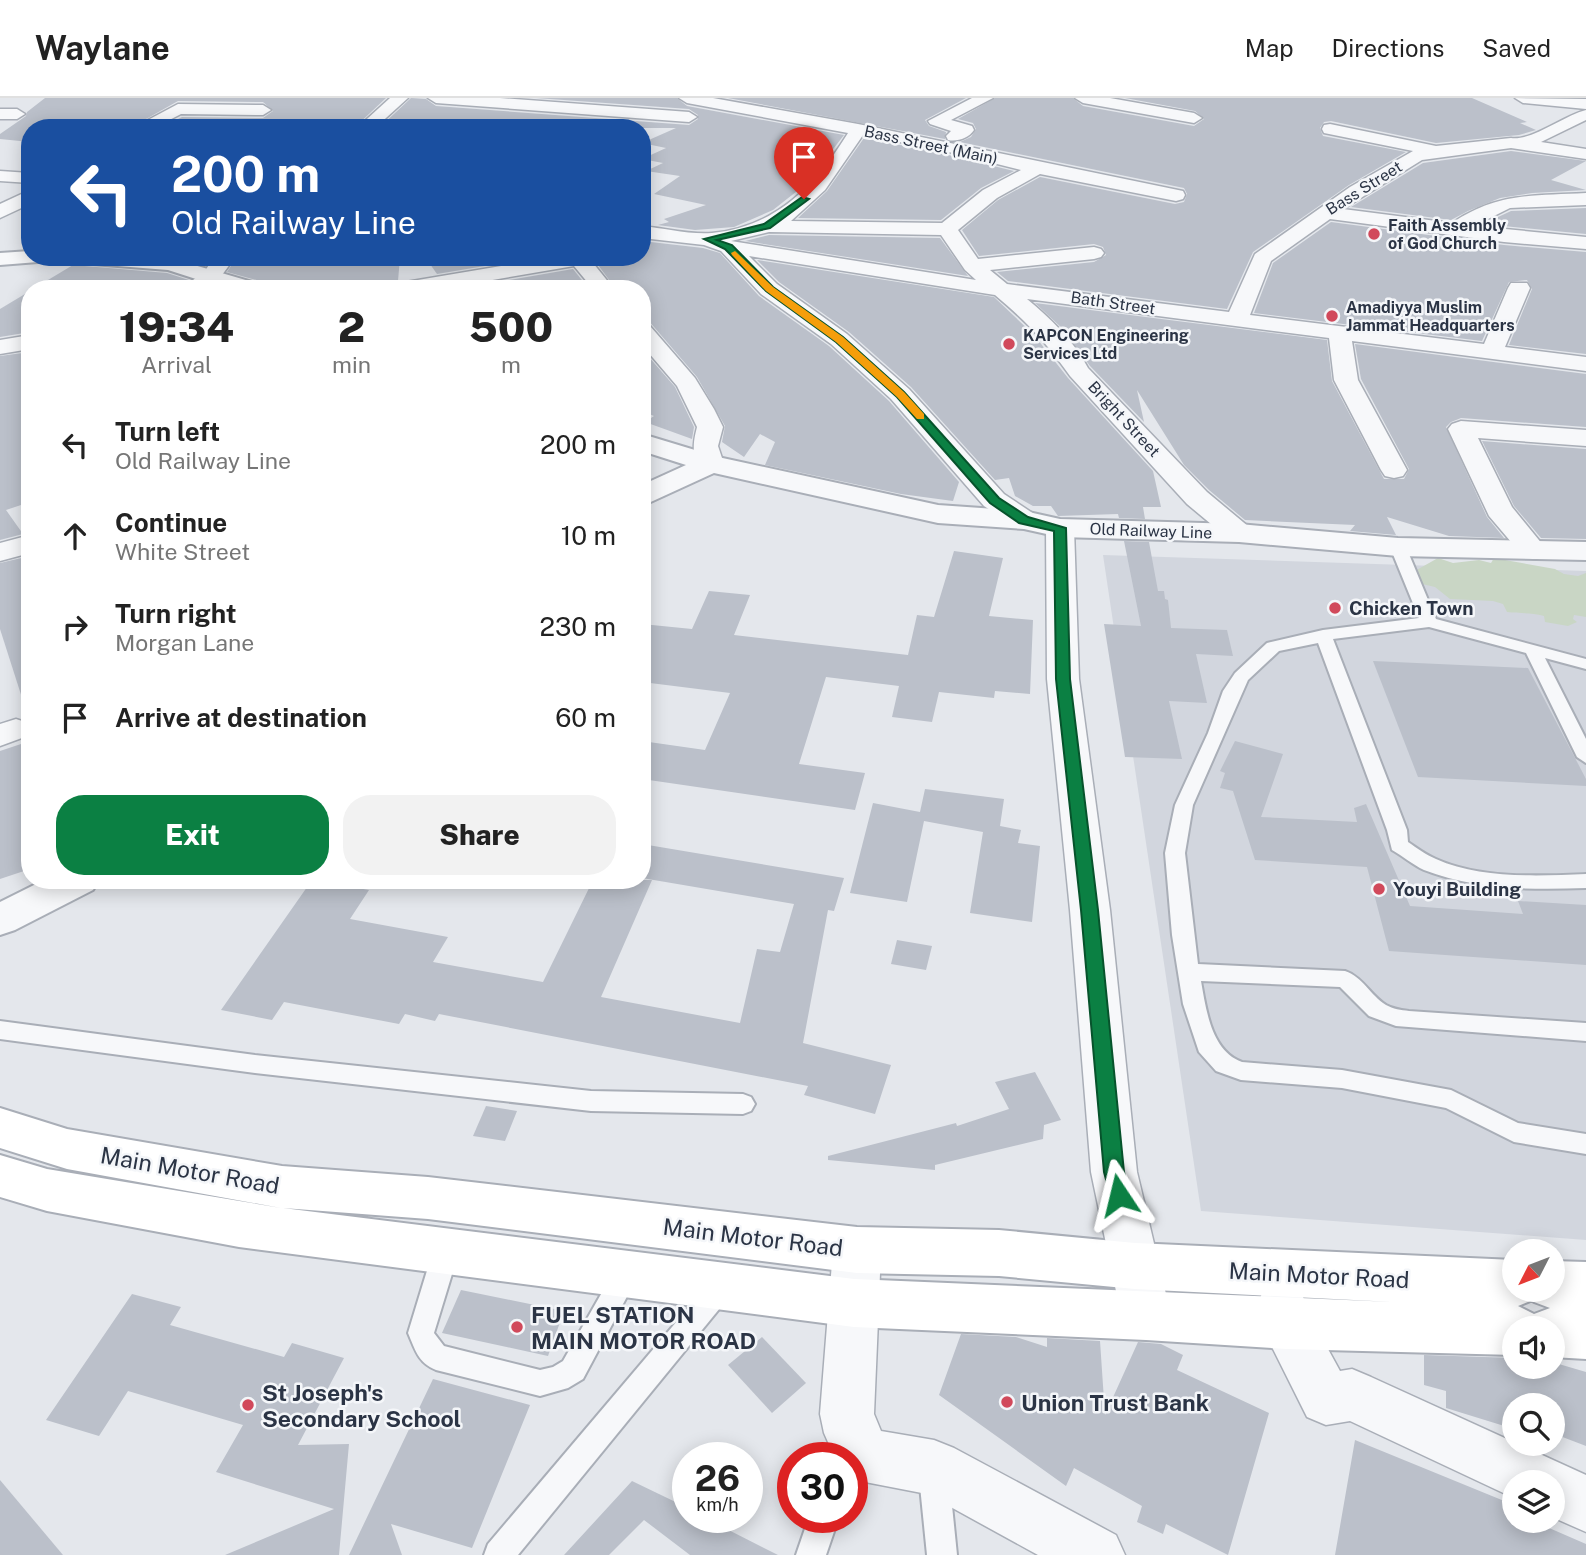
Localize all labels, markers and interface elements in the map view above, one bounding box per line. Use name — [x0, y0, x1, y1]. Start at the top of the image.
text: Waylane — [35, 29, 170, 67]
text: Map — [1245, 34, 1294, 62]
text: Directions — [1332, 34, 1444, 62]
text: Saved — [1482, 34, 1551, 62]
street label: Bass Street (Main) — [862, 122, 1000, 168]
pin — [774, 127, 834, 199]
icon: arrive — [785, 138, 823, 176]
text: 200 m — [171, 145, 320, 203]
icon: left — [56, 147, 147, 238]
street label: Bass Street — [1322, 157, 1406, 219]
text: Old Railway Line — [171, 204, 416, 241]
place label: Faith Assembly of God Church — [1388, 216, 1506, 253]
marker: Faith Assembly of God Church — [1366, 226, 1382, 242]
street label: Bath Street — [1069, 288, 1157, 318]
place label: Amadiyya Muslim Jammat Headquarters — [1346, 298, 1515, 335]
text: 19:34 — [119, 302, 234, 351]
text: 2 — [338, 302, 365, 351]
text: 500 — [469, 302, 553, 351]
marker: Amadiyya Muslim Jammat Headquarters — [1324, 308, 1340, 324]
place label: KAPCON Engineering Services Ltd — [1023, 326, 1189, 363]
marker: KAPCON Engineering Services Ltd — [1001, 336, 1017, 352]
text: Arrival — [141, 351, 212, 378]
text: min — [332, 351, 371, 378]
text: m — [501, 351, 521, 378]
street label: Bright Street — [1084, 377, 1164, 461]
text: Turn left — [115, 416, 220, 447]
icon: left — [56, 426, 94, 464]
text: 200 m — [540, 429, 616, 460]
text: Old Railway Line — [115, 447, 291, 474]
text: Continue — [115, 507, 227, 538]
icon: ahead — [56, 517, 94, 555]
street label: Old Railway Line — [1089, 519, 1213, 543]
text: 10 m — [561, 520, 616, 551]
text: White Street — [115, 538, 250, 565]
place label: Chicken Town — [1349, 597, 1474, 619]
text: Turn right — [115, 598, 237, 629]
marker: Chicken Town — [1327, 600, 1343, 616]
icon: right — [56, 608, 94, 646]
text: 230 m — [540, 611, 616, 642]
text: Morgan Lane — [115, 629, 254, 656]
icon: arrive — [56, 699, 94, 737]
text: Arrive at destination — [115, 702, 367, 733]
text: 60 m — [555, 702, 616, 733]
button: Exit — [56, 795, 329, 875]
button: Share — [343, 795, 616, 875]
place label: Youyi Building — [1393, 878, 1521, 900]
marker: Youyi Building — [1371, 881, 1387, 897]
street label: Main Motor Road — [98, 1141, 282, 1199]
position arrow — [1082, 1158, 1156, 1232]
street label: Main Motor Road — [661, 1213, 845, 1261]
north arrow — [1502, 1239, 1564, 1302]
map controls — [1502, 1239, 1565, 1533]
street label: Main Motor Road — [1228, 1257, 1410, 1293]
place label: FUEL STATION MAIN MOTOR ROAD — [531, 1301, 756, 1354]
button: sound — [1502, 1316, 1565, 1379]
marker: FUEL STATION MAIN MOTOR ROAD — [509, 1319, 525, 1335]
place label: St Joseph's Secondary School — [262, 1379, 461, 1432]
place label: Union Trust Bank — [1021, 1389, 1209, 1416]
button: search — [1502, 1393, 1565, 1456]
marker: Union Trust Bank — [999, 1394, 1015, 1410]
marker: St Joseph's Secondary School — [240, 1397, 256, 1413]
speed limit sign: 30 — [777, 1442, 868, 1533]
text: 26 — [695, 1458, 740, 1499]
button: layers — [1502, 1470, 1565, 1533]
text: km/h — [696, 1494, 739, 1515]

